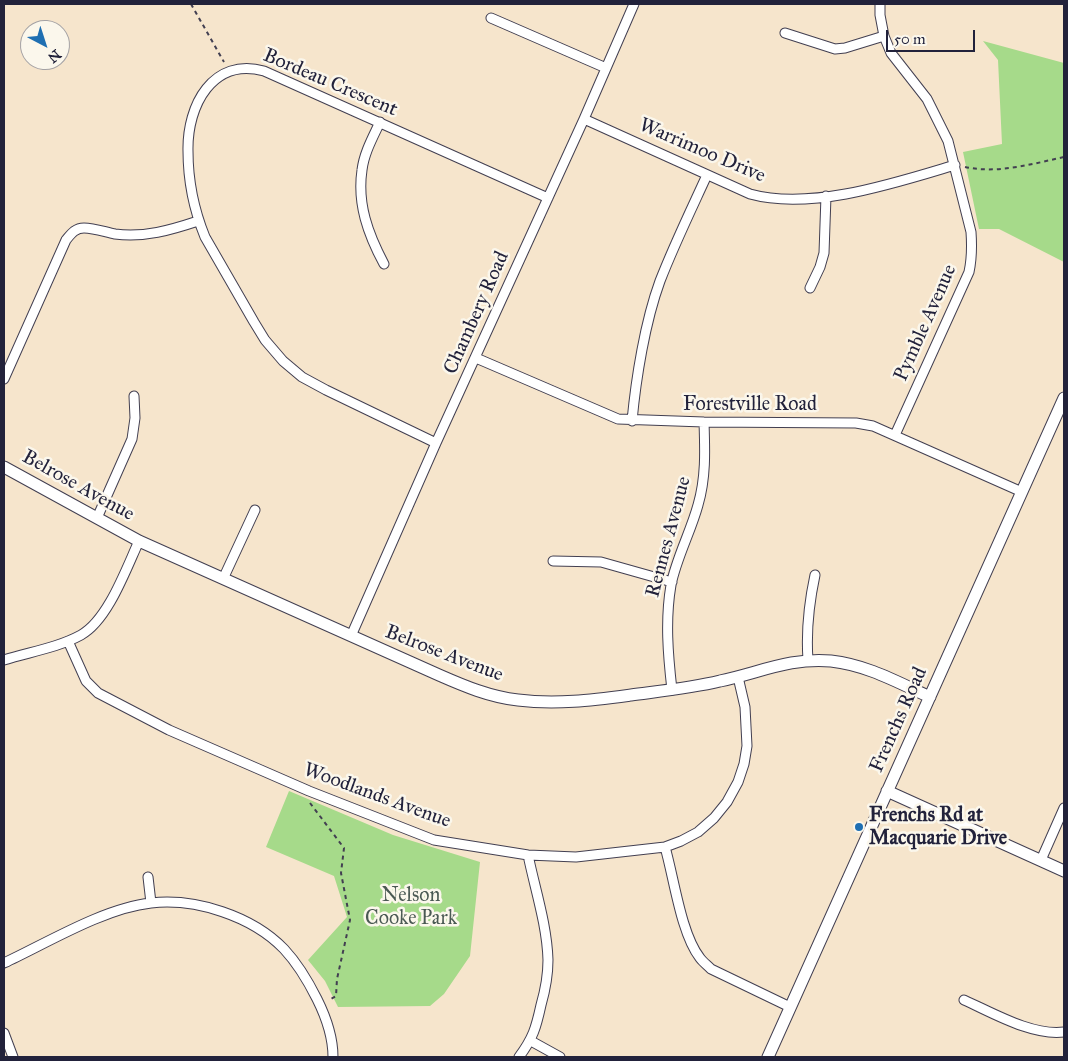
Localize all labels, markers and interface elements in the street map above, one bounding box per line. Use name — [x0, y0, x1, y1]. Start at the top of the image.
north arrow — [20, 20, 70, 70]
scale bar — [888, 20, 977, 52]
text: 50 m — [894, 30, 926, 48]
street label: Bordeau Crescent — [259, 44, 401, 122]
text: N — [44, 46, 64, 66]
street label: Warrimoo Drive — [635, 114, 769, 188]
street label: Chambery Road — [439, 248, 515, 378]
street label: Pymble Avenue — [890, 261, 962, 385]
street label: Forestville Road — [683, 393, 817, 417]
street label: Belrose Avenue — [18, 445, 138, 527]
street label: Rennes Avenue — [641, 474, 697, 600]
street label: Belrose Avenue — [382, 620, 506, 688]
street label: Frenchs Road — [865, 664, 933, 776]
street label: Woodlands Avenue — [300, 758, 454, 834]
place label: Frenchs Rd at Macquarie Drive — [869, 804, 1007, 851]
marker: Frenchs Rd at Macquarie Drive — [853, 821, 865, 833]
park label: Nelson Cooke Park — [365, 884, 457, 931]

